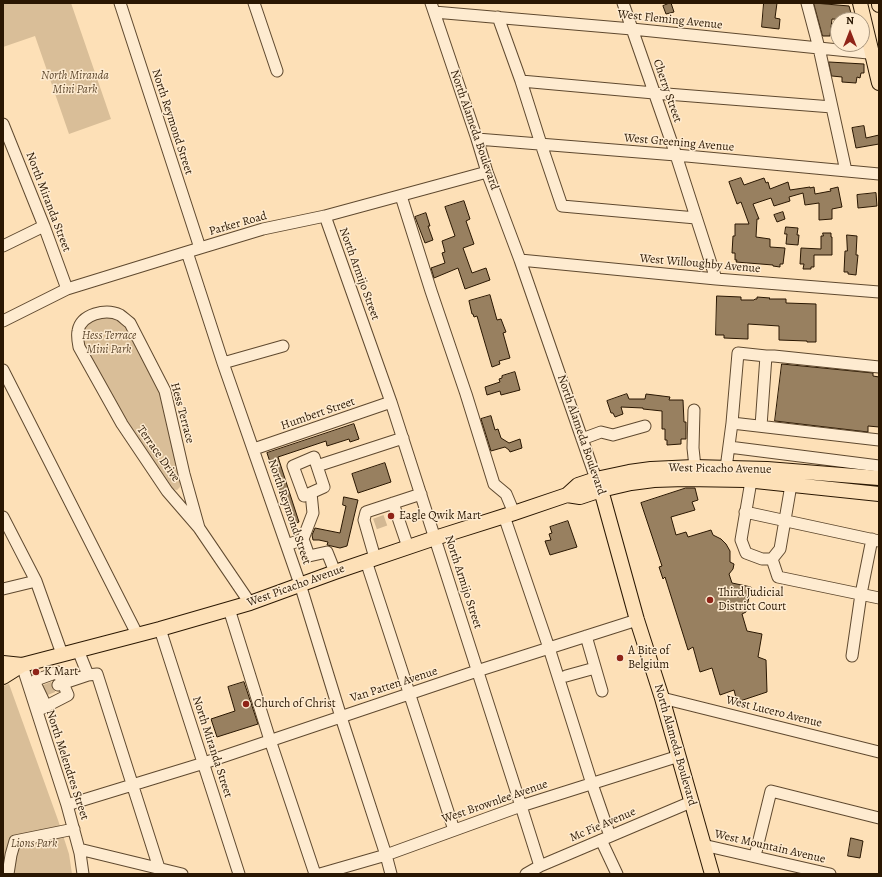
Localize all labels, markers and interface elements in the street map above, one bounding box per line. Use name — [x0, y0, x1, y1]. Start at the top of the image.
street label: West Fleming Avenue — [617, 7, 723, 33]
north arrow — [830, 12, 870, 52]
text: N — [846, 13, 854, 28]
street label: Cherry Street — [649, 57, 685, 125]
street label: North Reymond Street — [148, 67, 196, 177]
street label: North Alameda Boulevard — [447, 68, 501, 192]
park label: North Miranda Mini Park — [41, 69, 109, 97]
street label: West Greening Avenue — [623, 131, 735, 155]
street label: North Miranda Street — [22, 150, 74, 254]
street label: Parker Road — [207, 209, 269, 239]
street label: North Armijo Street — [336, 226, 382, 322]
street label: West Willoughby Avenue — [639, 252, 761, 276]
park label: Hess Terrace Mini Park — [82, 329, 136, 357]
street label: North Alameda Boulevard — [554, 373, 608, 497]
street label: Hess Terrace — [167, 381, 197, 445]
street label: Humbert Street — [279, 395, 357, 433]
street label: Terrace Drive — [133, 423, 183, 485]
street label: North Reymond Street — [264, 458, 314, 566]
street label: West Picacho Avenue — [668, 461, 772, 477]
place label: Eagle Qwik Mart — [399, 509, 481, 523]
marker: Eagle Qwik Mart — [386, 511, 396, 521]
street label: North Armijo Street — [441, 534, 485, 630]
street label: West Picacho Avenue — [245, 562, 347, 610]
place label: Third Judicial District Court — [718, 586, 786, 614]
marker: Third Judicial District Court — [705, 595, 715, 605]
place label: A Bite of Belgium — [628, 644, 669, 672]
marker: A Bite of Belgium — [615, 653, 625, 663]
street label: Van Patten Avenue — [349, 664, 439, 706]
place label: K Mart — [44, 665, 78, 679]
marker: K Mart — [31, 667, 41, 677]
street label: North Alameda Boulevard — [651, 682, 699, 808]
street label: West Lucero Avenue — [725, 693, 823, 731]
street label: North Miranda Street — [189, 695, 235, 799]
place label: Church of Christ — [254, 697, 336, 711]
marker: Church of Christ — [241, 699, 251, 709]
street label: North Melendres Street — [42, 708, 92, 822]
street label: West Brownlee Avenue — [440, 777, 550, 827]
street label: Mc Fie Avenue — [568, 805, 638, 845]
street label: West Mountain Avenue — [713, 827, 827, 867]
park label: Lions Park — [11, 837, 57, 851]

